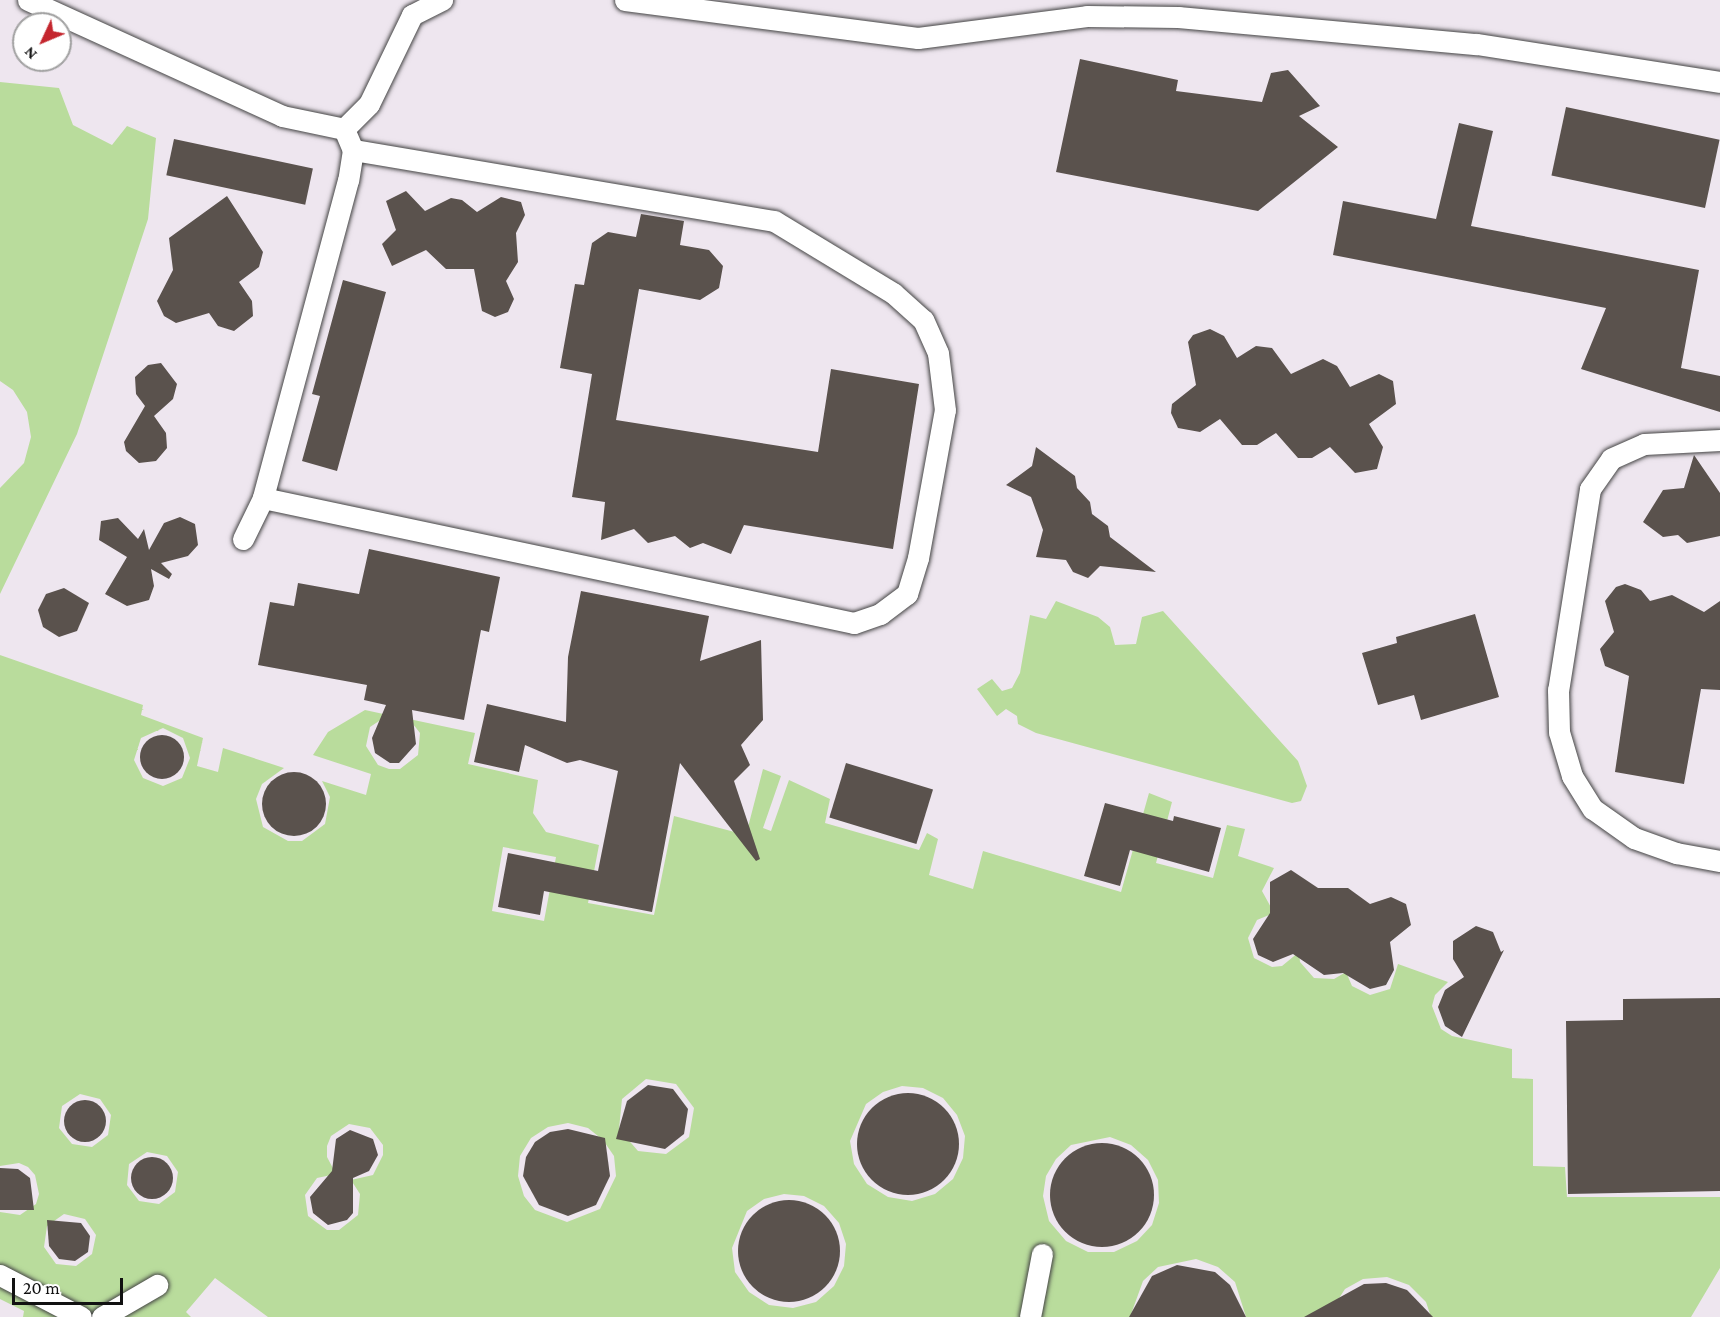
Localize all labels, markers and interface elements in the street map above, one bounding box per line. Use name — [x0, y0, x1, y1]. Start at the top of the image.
north arrow — [12, 12, 72, 72]
text: N — [20, 44, 40, 63]
scale bar — [15, 1266, 126, 1304]
text: 20 m — [23, 1278, 60, 1298]

